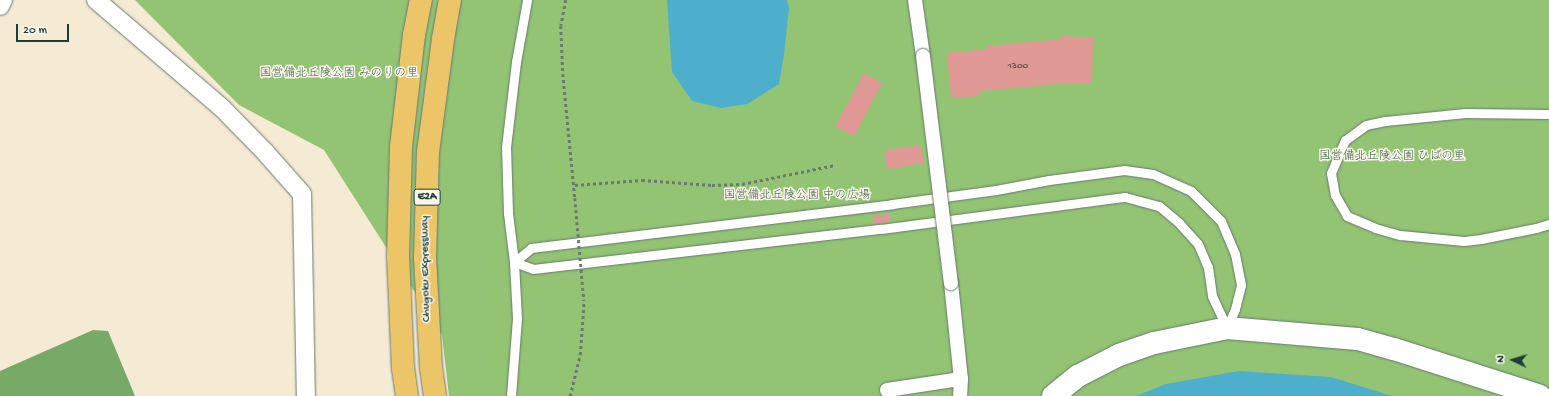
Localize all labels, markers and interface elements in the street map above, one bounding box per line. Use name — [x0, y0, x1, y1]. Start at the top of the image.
scale bar — [18, 16, 71, 42]
text: 20 m — [23, 24, 47, 38]
house number: 1300 — [1008, 61, 1028, 73]
park label: 国営備北丘陵公園 みのりの里 — [260, 68, 418, 82]
park label: 国営備北丘陵公園 ひばの里 — [1319, 151, 1465, 165]
road number: E2A — [413, 188, 441, 206]
park label: 国営備北丘陵公園 中の広場 — [724, 190, 870, 204]
street label: Chugoku Expressway — [419, 216, 435, 322]
north arrow — [1493, 340, 1533, 380]
text: N — [1495, 355, 1507, 363]

